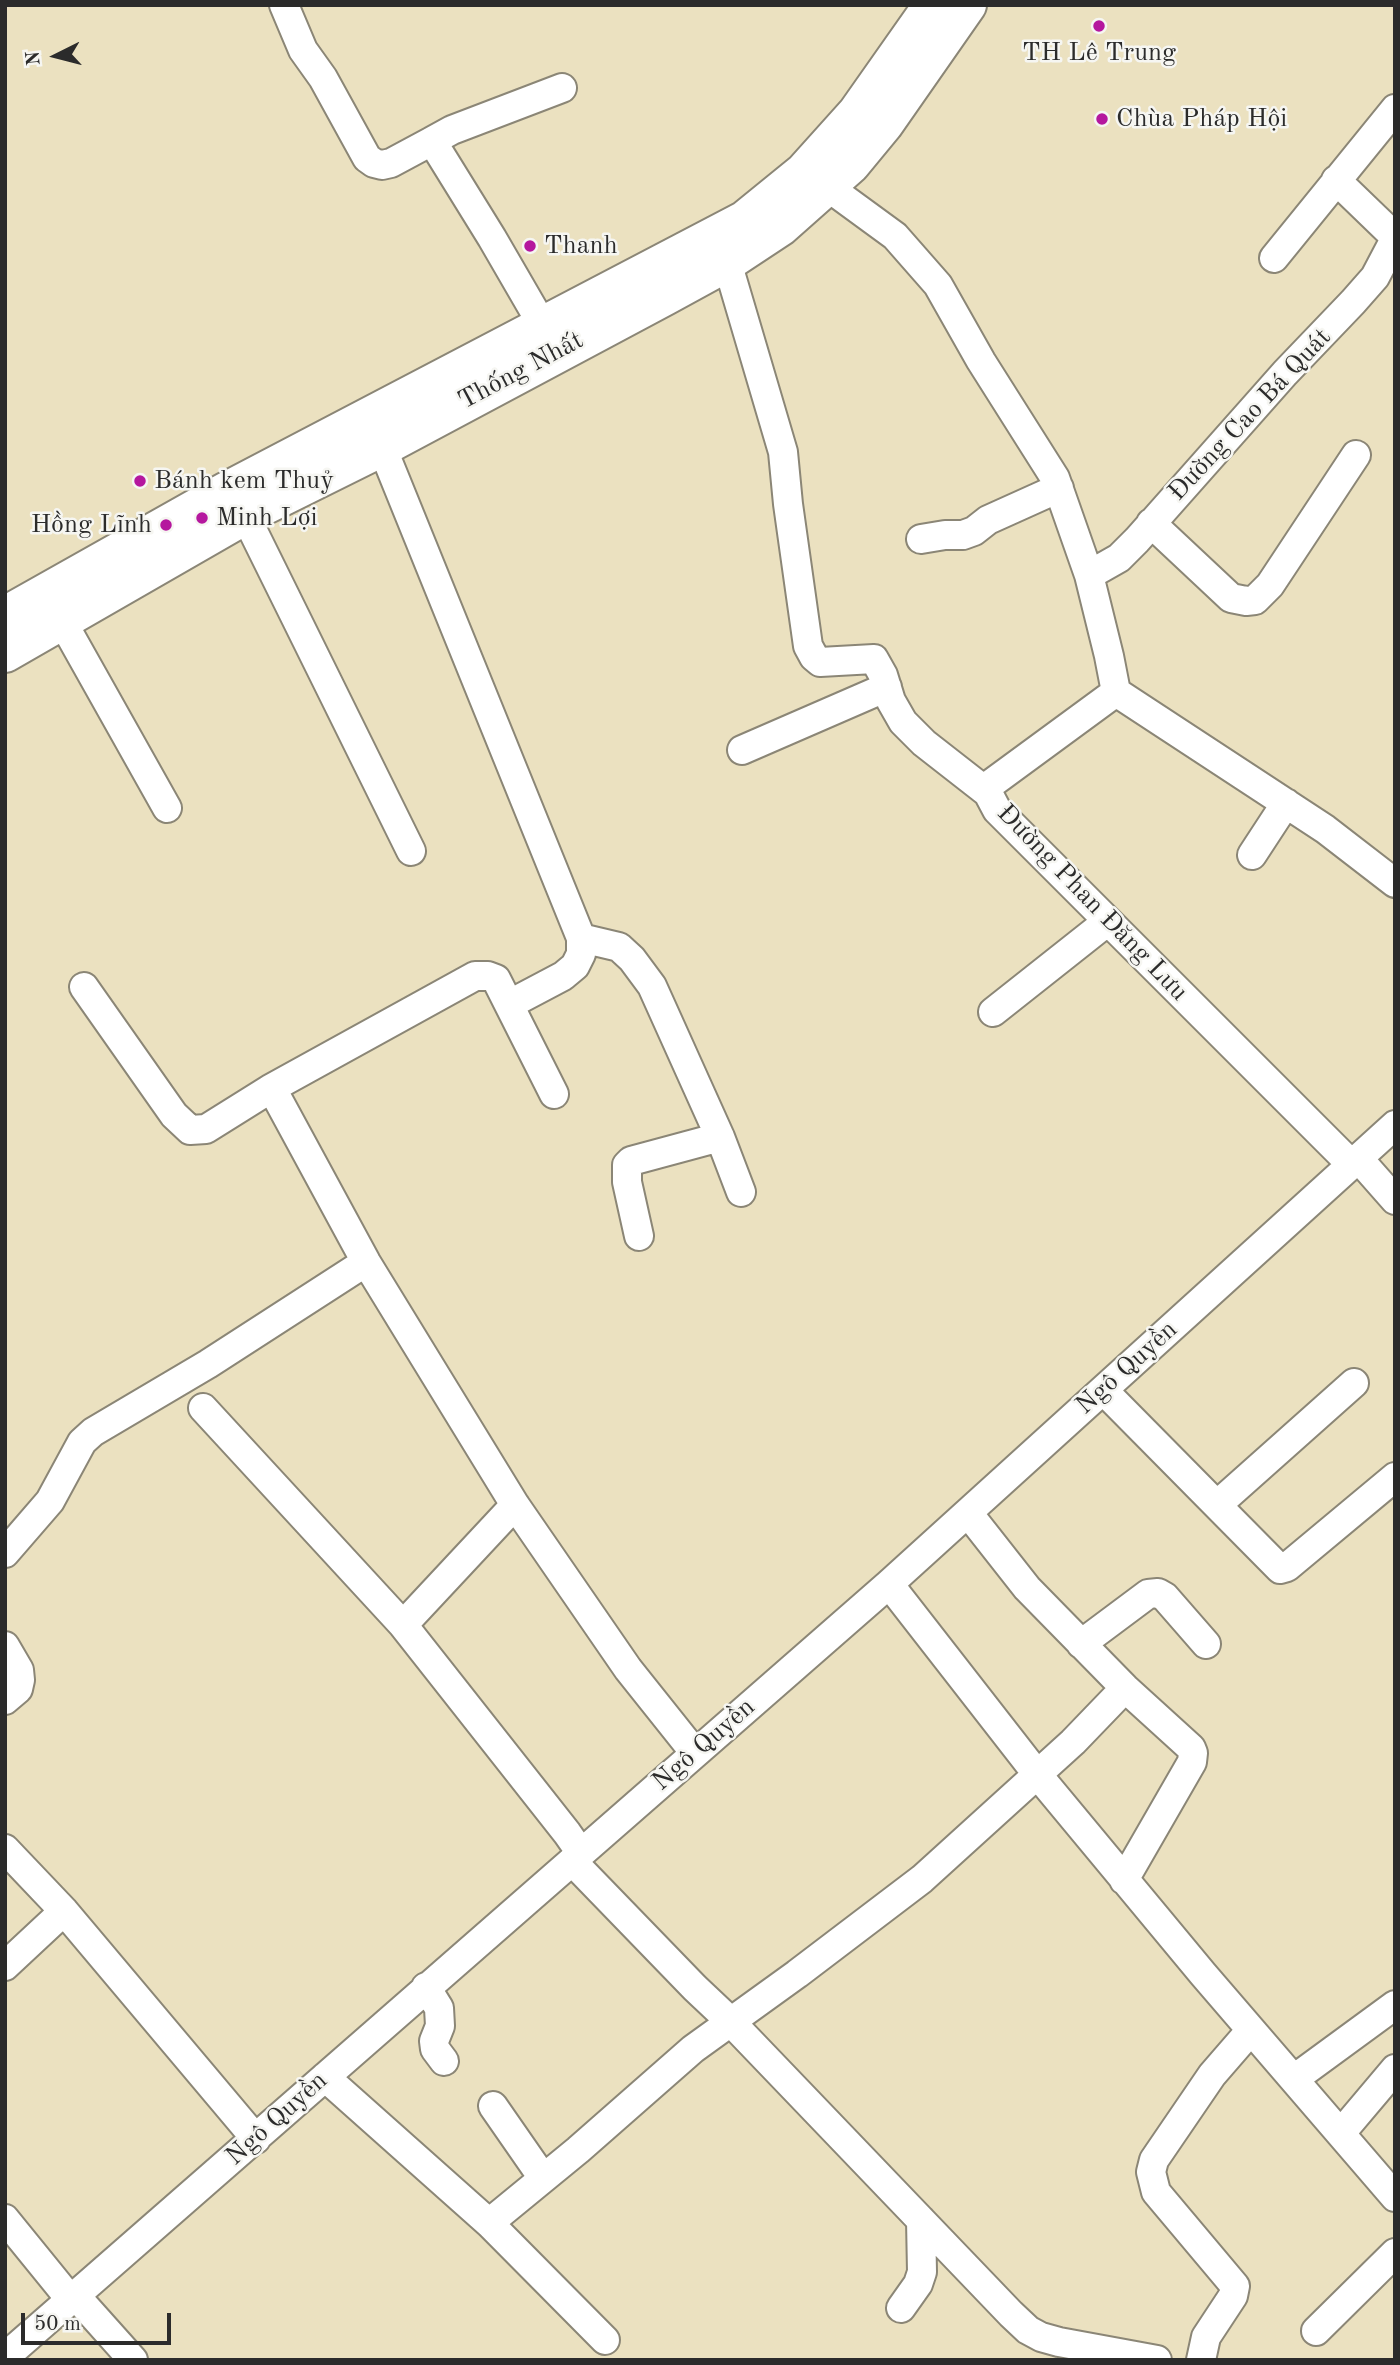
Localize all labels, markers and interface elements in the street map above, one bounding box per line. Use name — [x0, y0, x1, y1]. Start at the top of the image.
marker: TH Lê Trung — [1091, 18, 1107, 34]
north arrow — [21, 21, 91, 91]
place label: TH Lê Trung — [1022, 37, 1176, 69]
text: N — [24, 50, 45, 66]
place label: Chùa Pháp Hội — [1116, 103, 1287, 135]
marker: Chùa Pháp Hội — [1094, 111, 1110, 127]
place label: Thanh — [544, 230, 618, 262]
marker: Thanh — [522, 238, 538, 254]
street label: Đường Cao Bá Quát — [1162, 322, 1338, 508]
street label: Thống Nhất — [453, 325, 589, 417]
place label: Bánh kem Thuỷ — [154, 465, 334, 497]
marker: Bánh kem Thuỷ — [132, 473, 148, 489]
place label: Minh Lợi — [216, 502, 318, 534]
place label: Hồng Lĩnh — [31, 509, 152, 541]
marker: Minh Lợi — [194, 510, 210, 526]
marker: Hồng Lĩnh — [158, 517, 174, 533]
street label: Đường Phan Đăng Lưu — [990, 798, 1194, 1008]
street label: Ngô Quyền — [1070, 1314, 1184, 1422]
street label: Ngô Quyền — [646, 1692, 762, 1798]
street label: Ngô Quyền — [220, 2065, 334, 2173]
scale bar — [24, 2298, 175, 2342]
text: 50 m — [34, 2314, 81, 2335]

